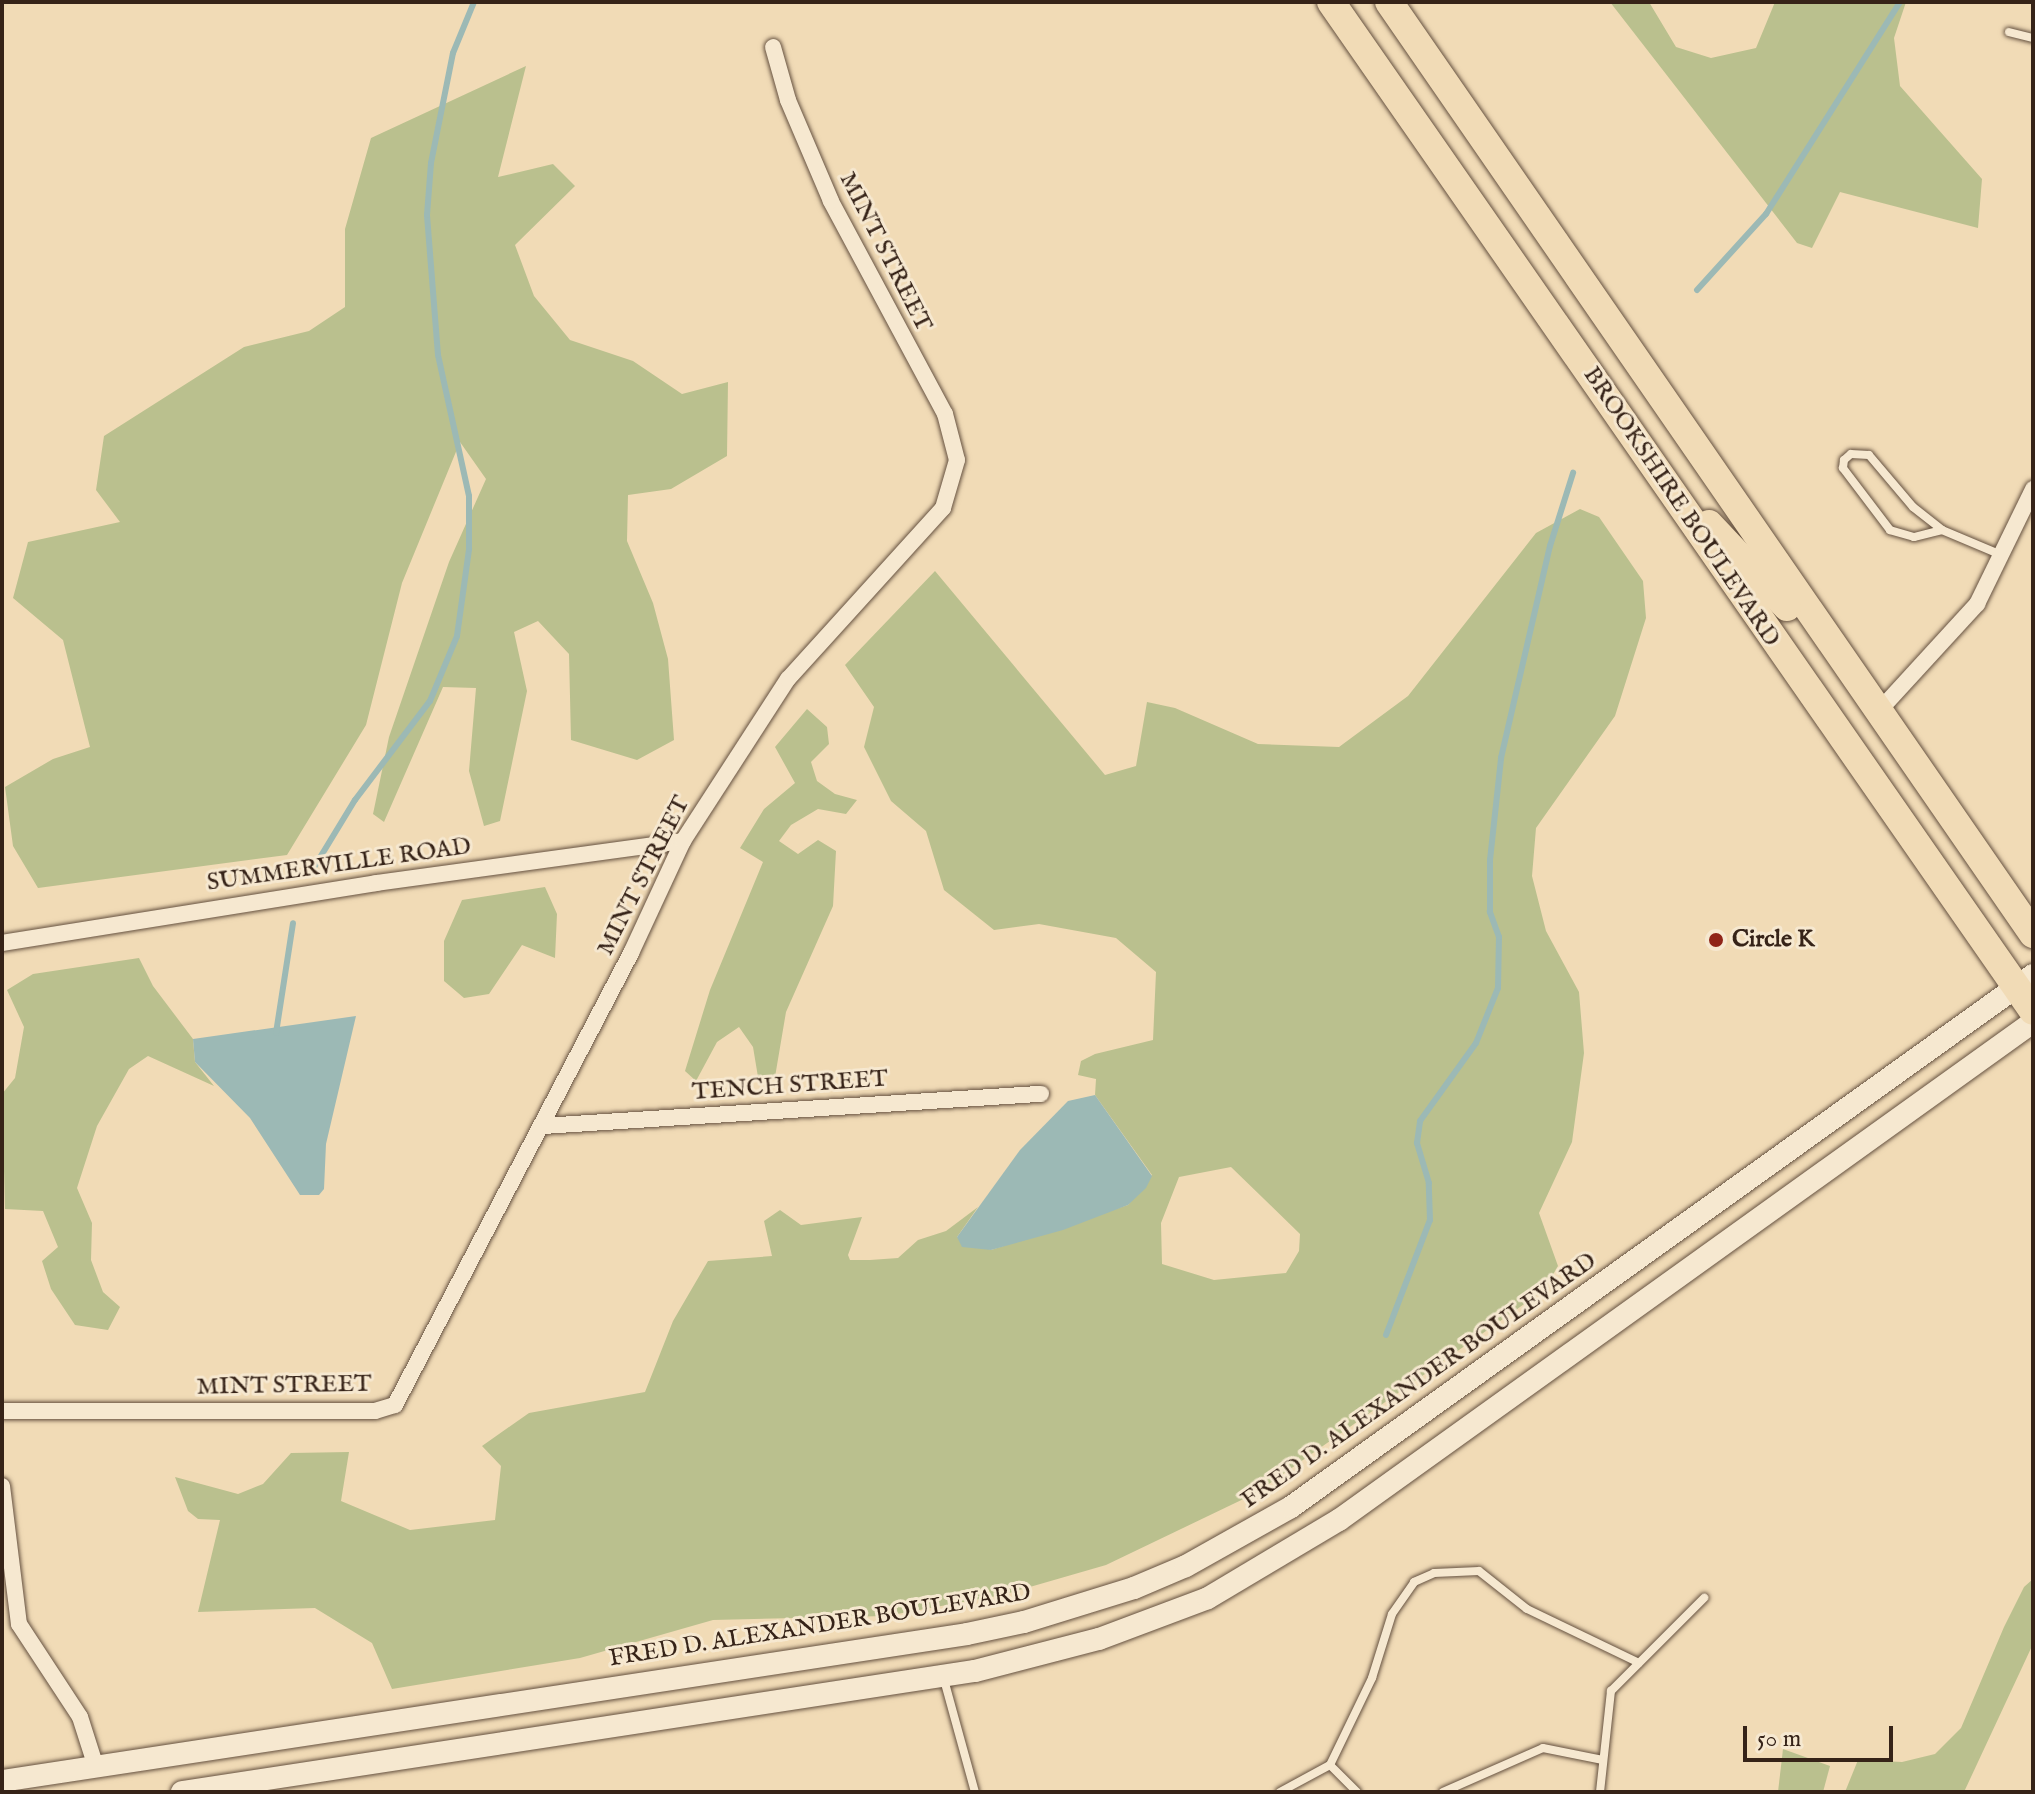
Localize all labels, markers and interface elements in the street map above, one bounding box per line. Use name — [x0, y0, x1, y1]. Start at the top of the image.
street label: MINT STREET — [832, 167, 938, 337]
street label: BROOKSHIRE BOULEVARD — [1576, 362, 1786, 652]
street label: MINT STREET — [591, 791, 697, 961]
street label: SUMMERVILLE ROAD — [205, 832, 473, 898]
place label: Circle K — [1732, 926, 1815, 954]
marker: Circle K — [1707, 931, 1725, 949]
street label: TENCH STREET — [691, 1065, 889, 1107]
street label: FRED D. ALEXANDER BOULEVARD — [1236, 1247, 1602, 1515]
street label: MINT STREET — [196, 1370, 372, 1402]
street label: FRED D. ALEXANDER BOULEVARD — [607, 1578, 1033, 1674]
scale bar — [1747, 1710, 1897, 1760]
text: 50 m — [1757, 1724, 1801, 1755]

